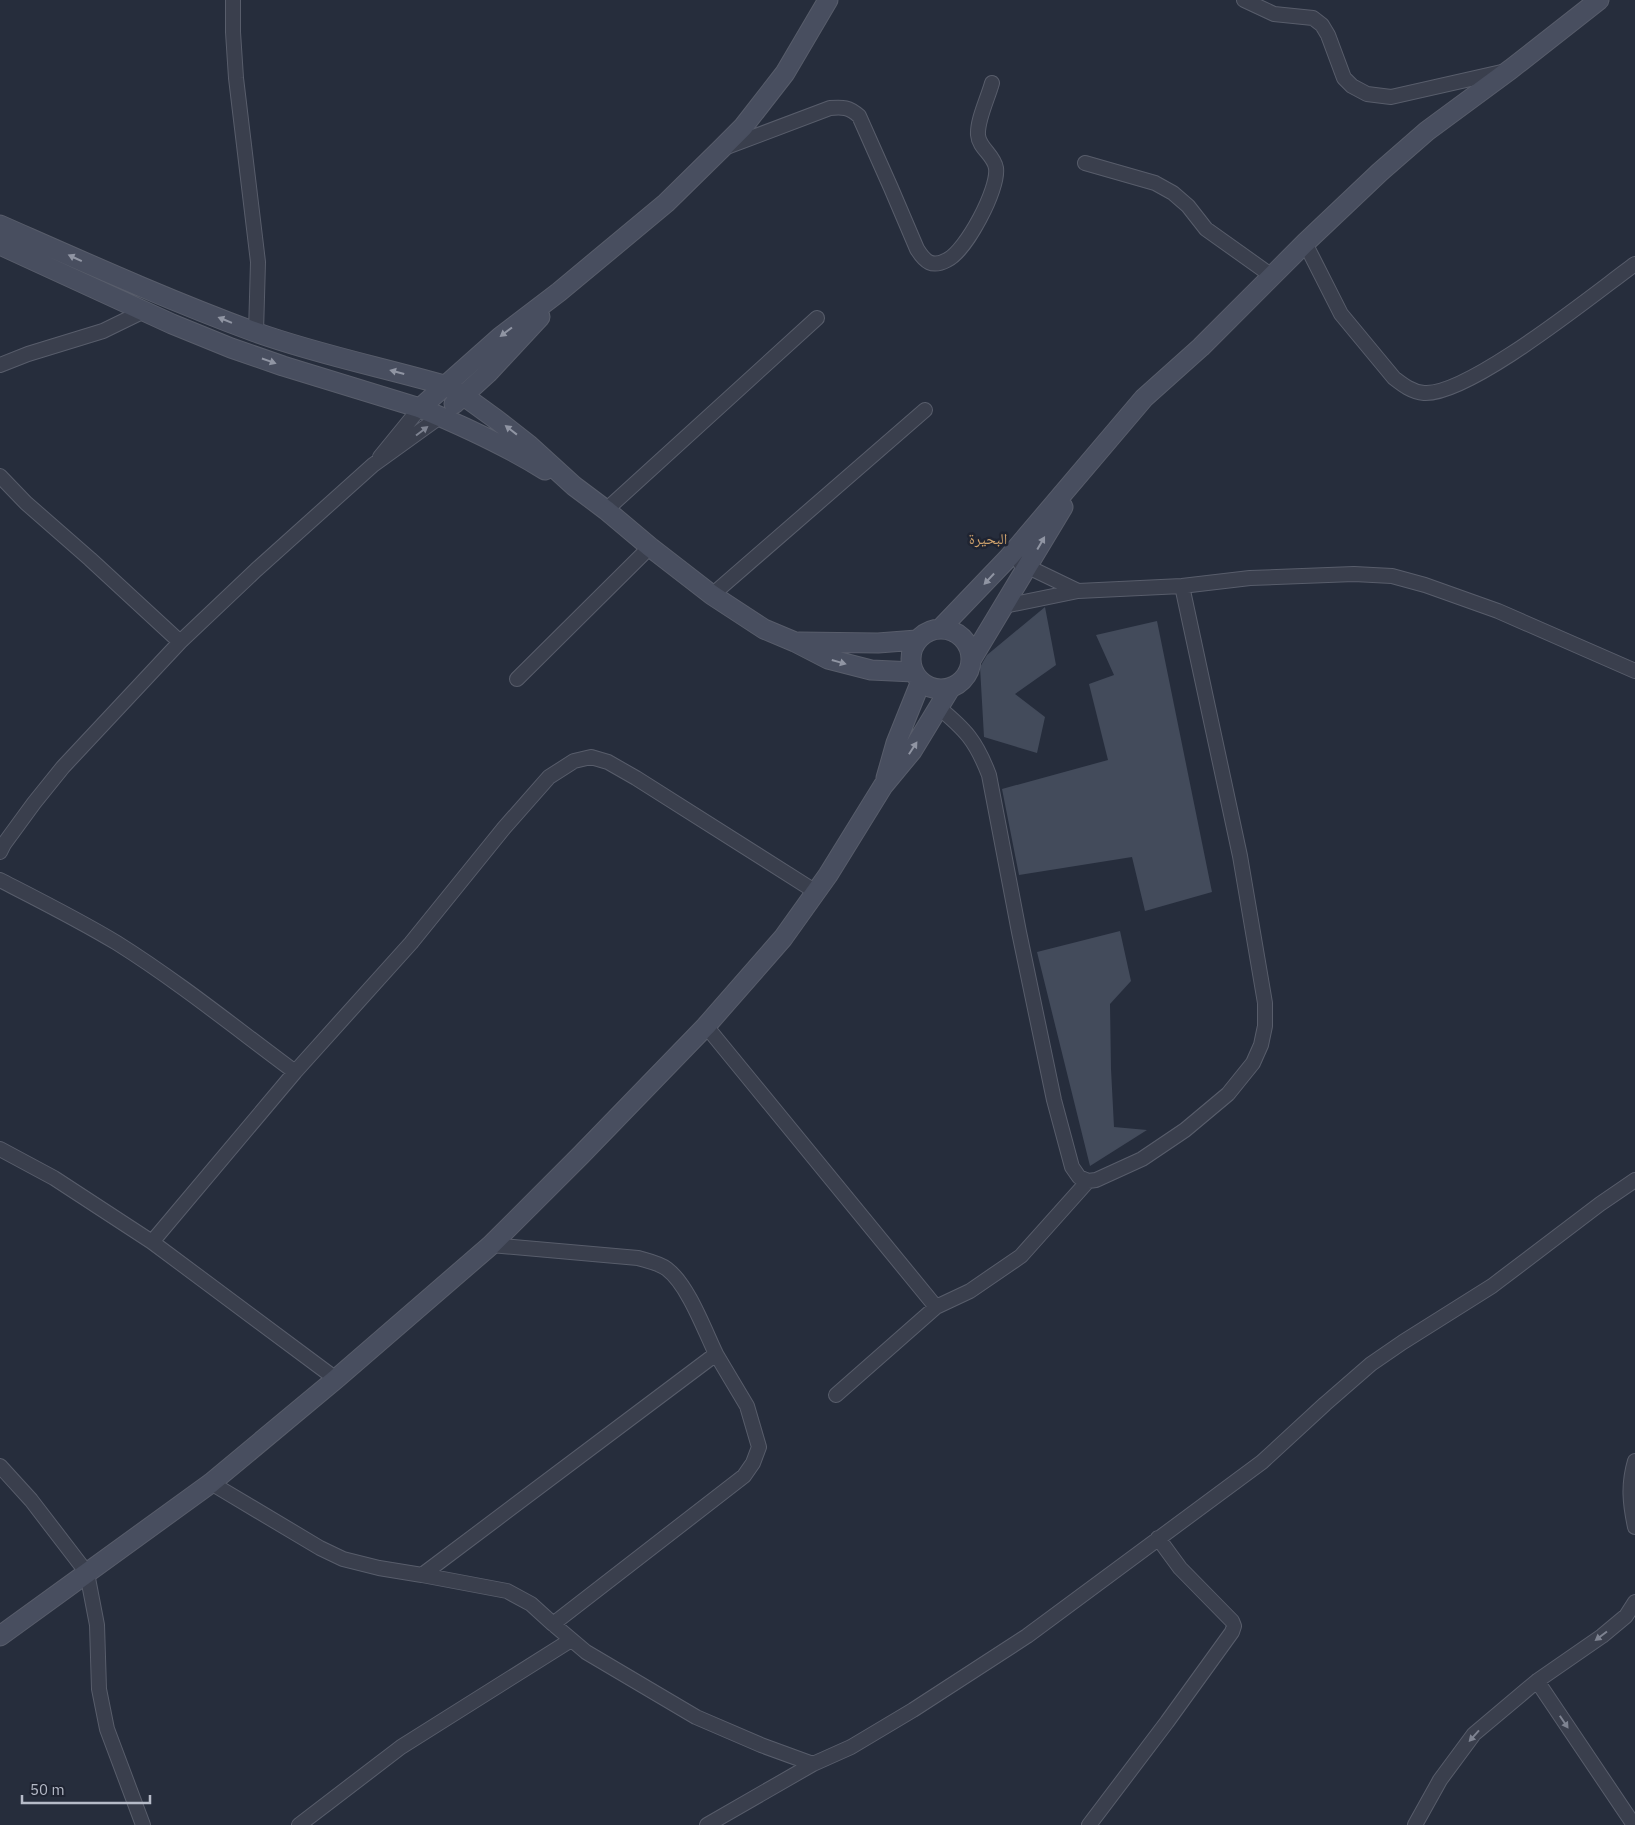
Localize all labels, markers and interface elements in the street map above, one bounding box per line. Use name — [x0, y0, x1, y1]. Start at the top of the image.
one-way arrow — [68, 253, 82, 261]
one-way arrow — [217, 316, 232, 324]
one-way arrow — [499, 327, 513, 337]
one-way arrow — [262, 358, 277, 366]
one-way arrow — [389, 368, 404, 376]
one-way arrow — [505, 425, 518, 436]
one-way arrow — [415, 426, 428, 437]
district label: البحيرة — [969, 529, 1007, 548]
one-way arrow — [1037, 537, 1046, 550]
one-way arrow — [983, 573, 995, 585]
one-way arrow — [831, 658, 846, 666]
one-way arrow — [909, 741, 918, 755]
one-way arrow — [1595, 1631, 1608, 1641]
one-way arrow — [1560, 1715, 1569, 1728]
one-way arrow — [1468, 1730, 1480, 1742]
scale bar — [22, 1772, 150, 1804]
text: 50 m — [30, 1780, 65, 1799]

